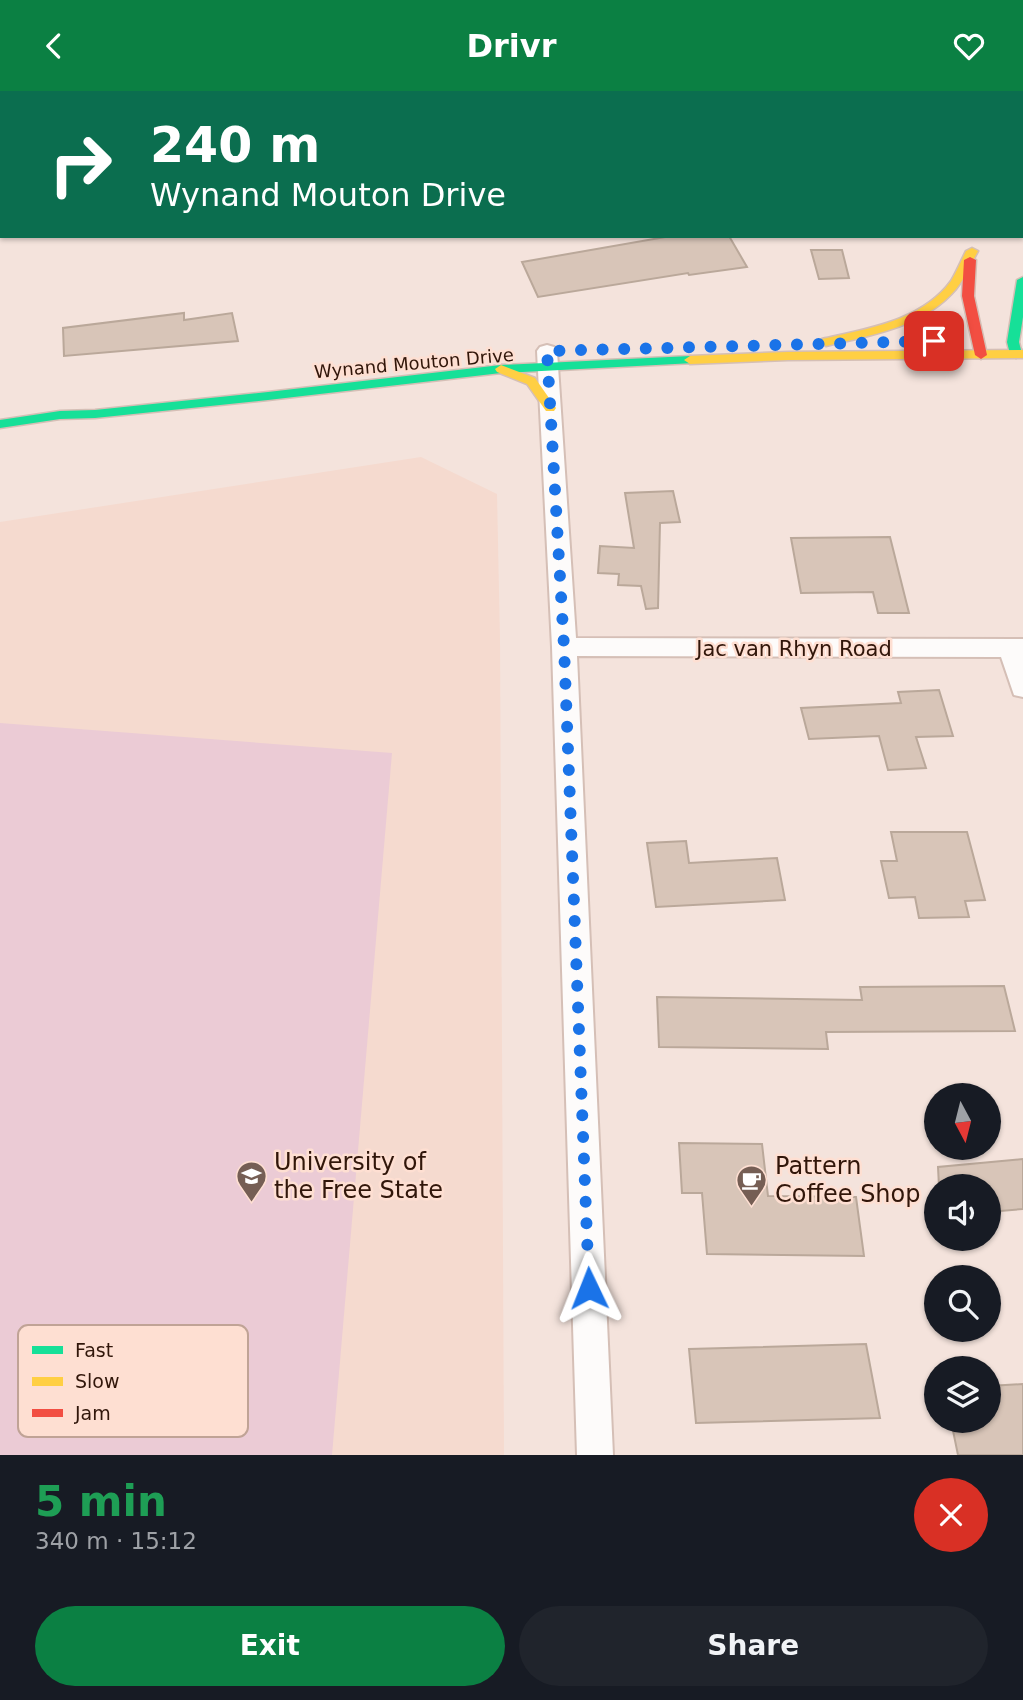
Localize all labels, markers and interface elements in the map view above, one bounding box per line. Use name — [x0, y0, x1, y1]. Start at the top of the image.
icon: back — [35, 27, 73, 65]
text: Drivr — [467, 27, 556, 65]
icon: heart — [950, 27, 988, 65]
text: 240 m — [150, 117, 320, 174]
icon: right — [35, 119, 126, 210]
text: Wynand Mouton Drive — [150, 176, 506, 214]
pin — [904, 311, 964, 371]
icon: arrive — [915, 322, 953, 360]
street label: Wynand Mouton Drive — [313, 344, 515, 382]
street label: Jac van Rhyn Road — [694, 637, 892, 661]
north arrow — [924, 1083, 1001, 1160]
map controls — [924, 1083, 1001, 1433]
place label: University of the Free State — [274, 1148, 443, 1204]
place label: Pattern Coffee Shop — [775, 1152, 921, 1208]
school or university icon: University of the Free State — [234, 1159, 268, 1203]
cafe icon: Pattern Coffee Shop — [735, 1163, 769, 1207]
button: sound — [924, 1174, 1001, 1251]
position arrow — [552, 1251, 626, 1325]
button: search — [924, 1265, 1001, 1342]
legend — [18, 1325, 248, 1437]
text: Fast — [75, 1339, 113, 1361]
button: layers — [924, 1356, 1001, 1433]
text: Slow — [75, 1370, 120, 1392]
text: Jam — [74, 1402, 111, 1424]
text: 5 min — [35, 1477, 167, 1526]
button: close — [914, 1478, 988, 1552]
text: 340 m · 15:12 — [35, 1528, 197, 1554]
button: Exit — [35, 1606, 505, 1686]
button: Share — [519, 1606, 988, 1686]

